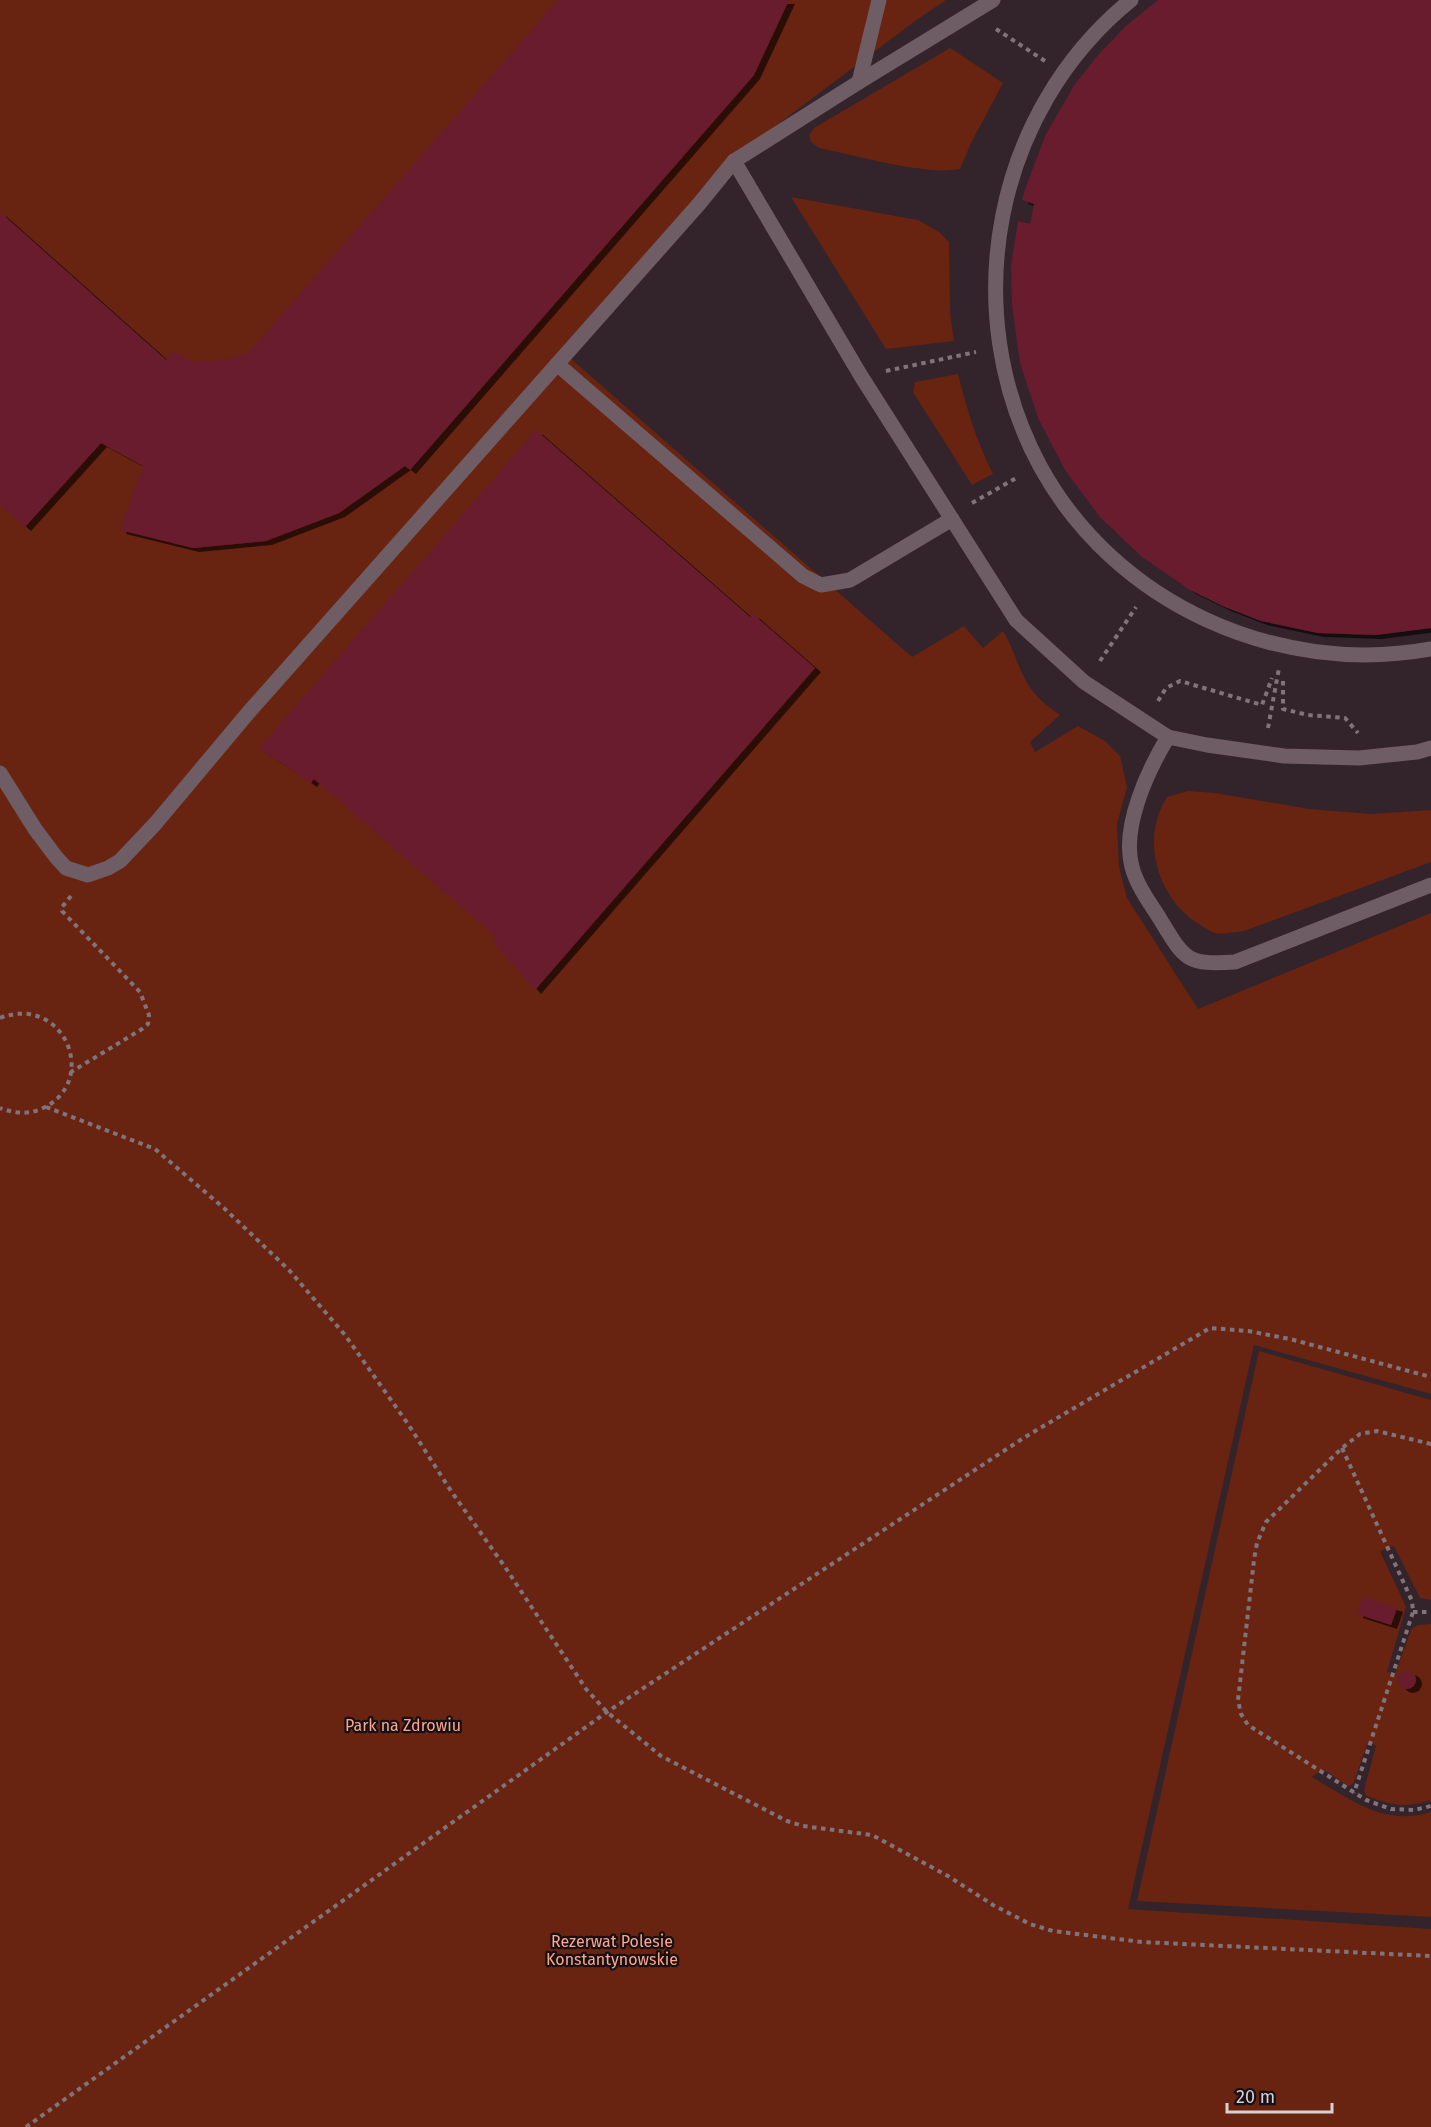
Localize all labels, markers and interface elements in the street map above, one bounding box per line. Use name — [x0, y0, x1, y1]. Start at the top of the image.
park label: Park na Zdrowiu — [345, 1716, 461, 1735]
park label: Rezerwat Polesie Konstantynowskie — [546, 1932, 678, 1969]
scale bar — [1227, 2076, 1332, 2114]
text: 20 m — [1236, 2086, 1275, 2108]

